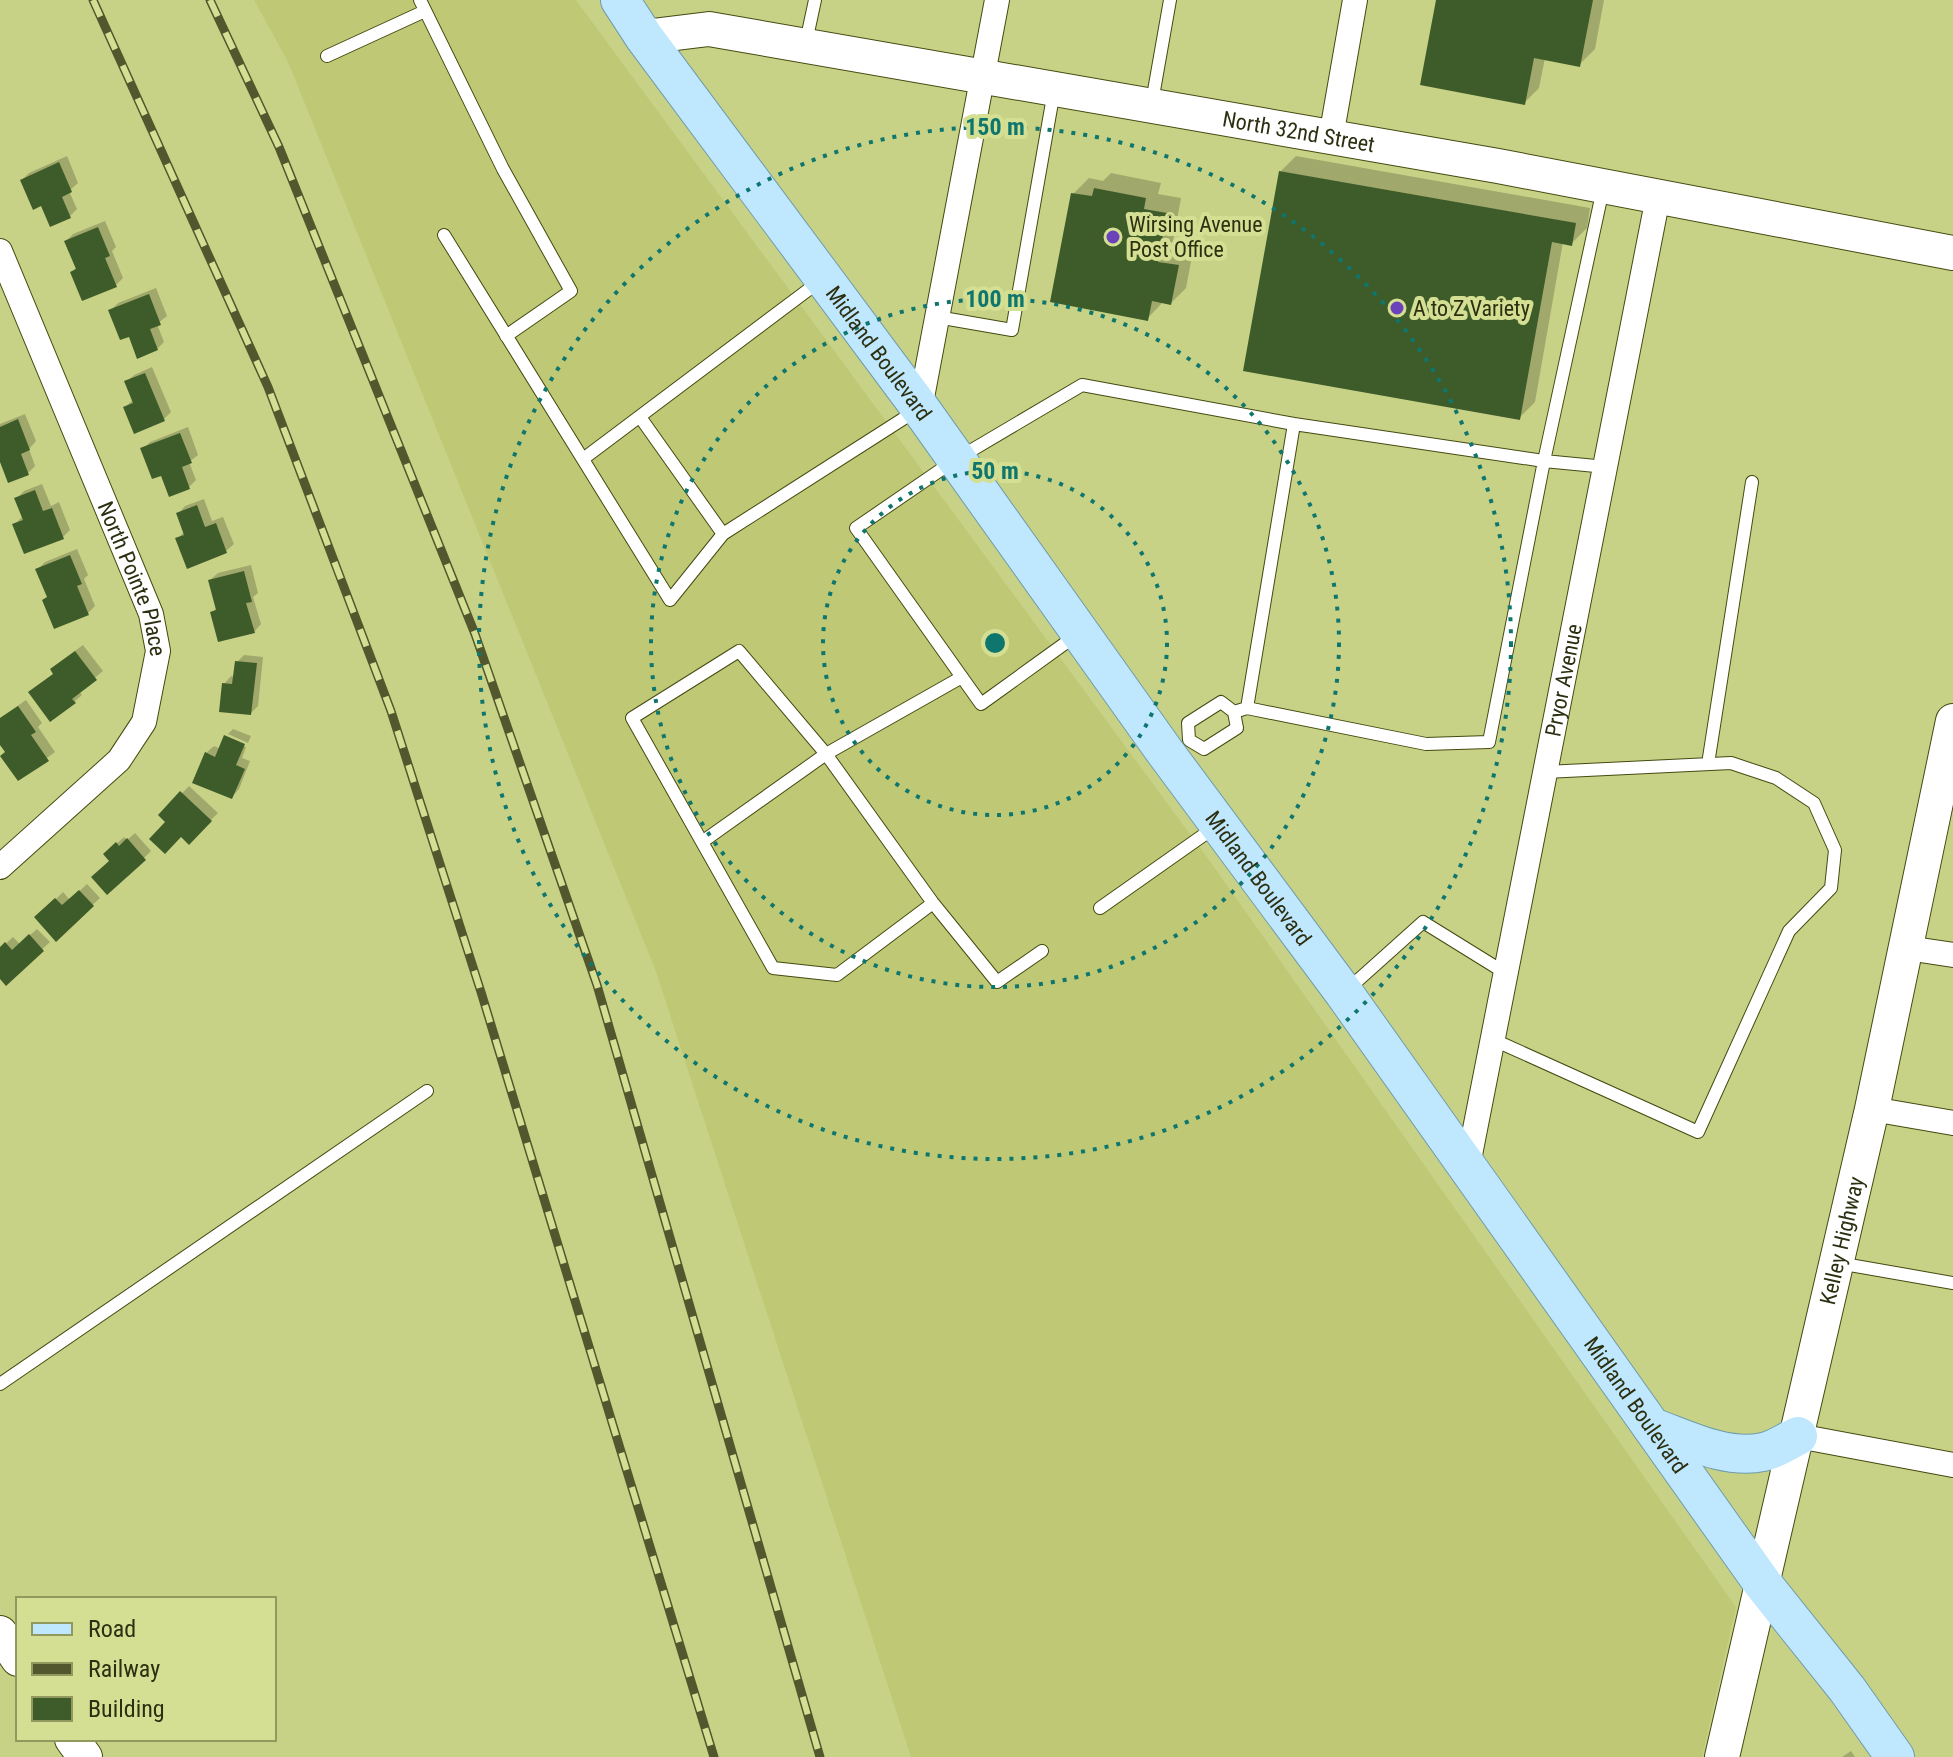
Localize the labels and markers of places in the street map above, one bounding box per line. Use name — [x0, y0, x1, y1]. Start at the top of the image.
place label: Wirsing Avenue Post Office — [1129, 212, 1262, 262]
marker: Wirsing Avenue Post Office — [1104, 228, 1122, 246]
place label: A to Z Variety — [1413, 296, 1530, 321]
marker: A to Z Variety — [1388, 299, 1406, 317]
centre of rings — [981, 629, 1009, 657]

